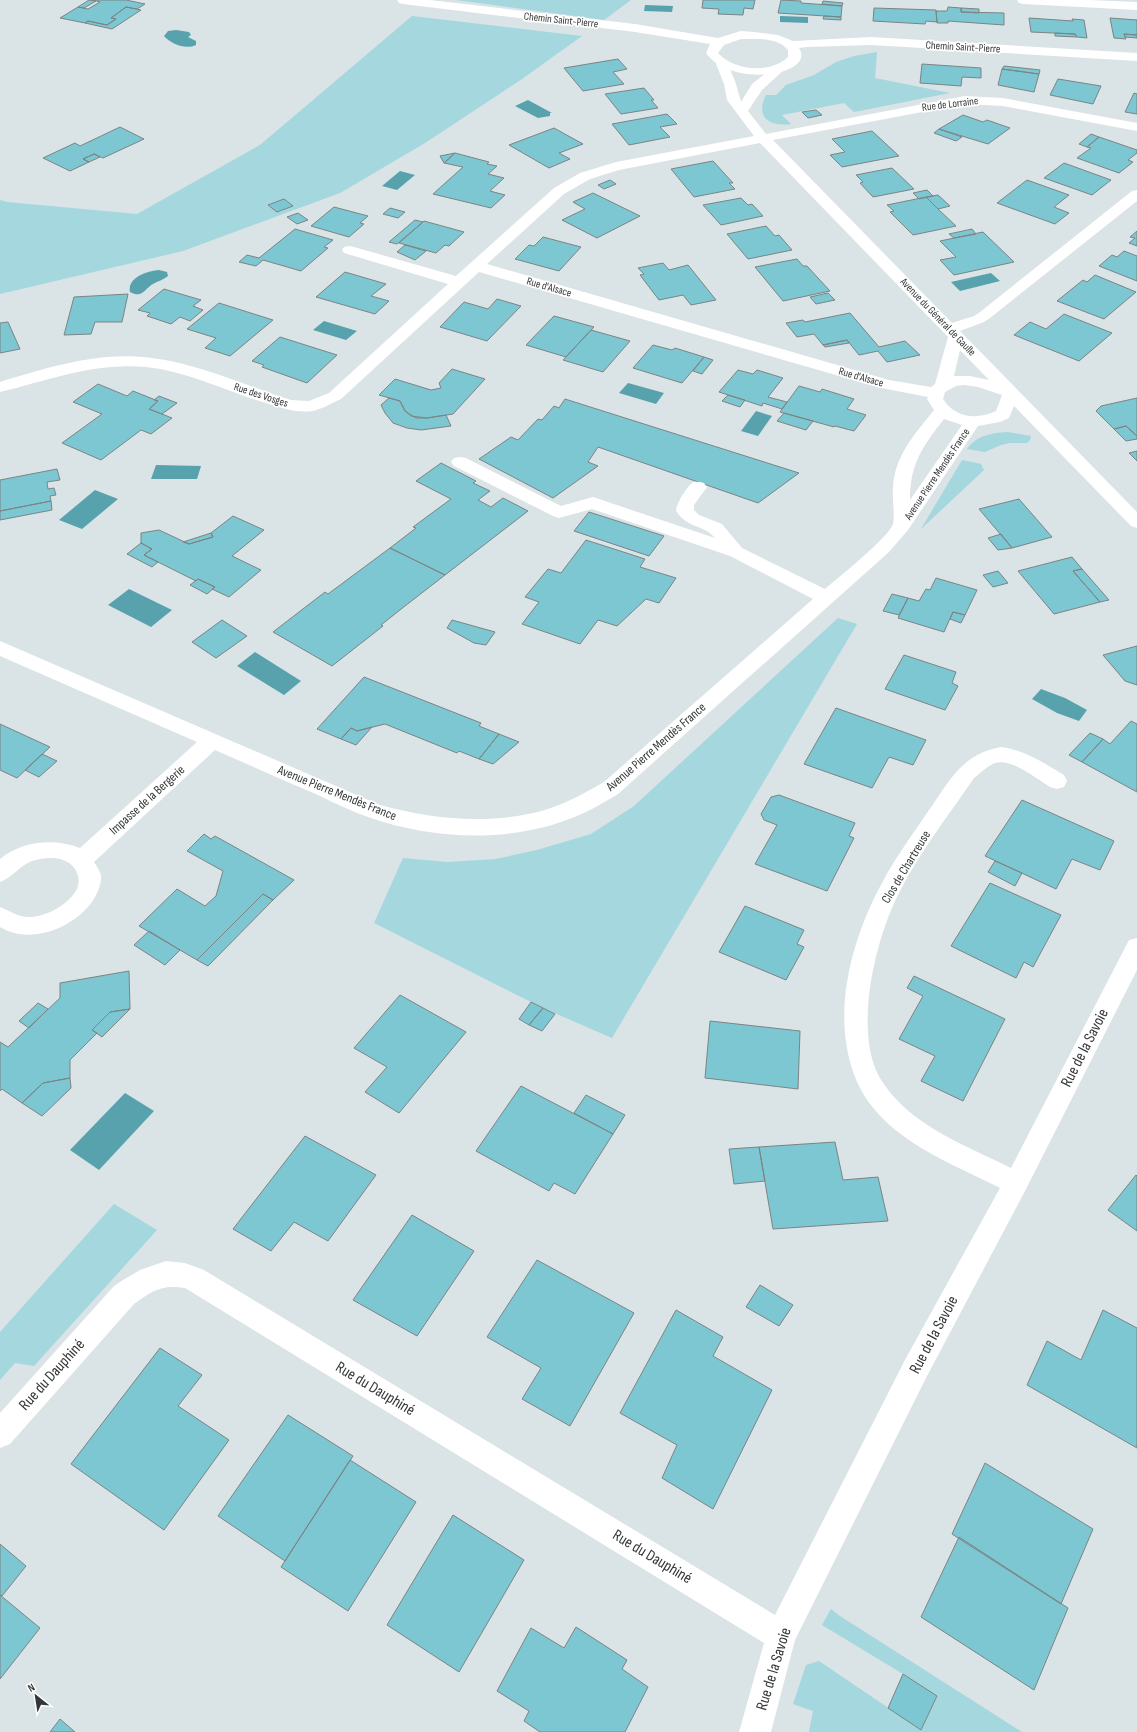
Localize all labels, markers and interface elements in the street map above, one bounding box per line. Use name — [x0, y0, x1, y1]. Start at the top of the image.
street label: Chemin Saint-Pierre — [523, 10, 599, 30]
street label: Chemin Saint-Pierre — [925, 39, 1001, 55]
street label: Rue de Lorraine — [921, 94, 979, 114]
street label: Rue d'Alsace — [525, 274, 573, 300]
street label: Avenue du Général de Gaulle — [897, 275, 979, 359]
street label: Rue d'Alsace — [837, 364, 885, 390]
street label: Rue des Vosges — [232, 380, 290, 410]
street label: Avenue Pierre Mendès France — [901, 426, 972, 523]
street label: Avenue Pierre Mendès France — [602, 699, 709, 795]
street label: Avenue Pierre Mendès France — [274, 761, 399, 824]
street label: Impasse de la Bergerie — [106, 762, 188, 838]
street label: Clos de Chartreuse — [878, 828, 934, 906]
street label: Rue de la Savoie — [1057, 1006, 1113, 1090]
street label: Rue de la Savoie — [906, 1293, 962, 1377]
street label: Rue du Dauphiné — [15, 1335, 89, 1415]
street label: Rue du Dauphiné — [332, 1358, 418, 1420]
street label: Rue du Dauphiné — [609, 1526, 695, 1588]
street label: Rue de la Savoie — [752, 1625, 796, 1713]
north arrow — [16, 1676, 56, 1716]
text: N — [25, 1681, 37, 1695]

